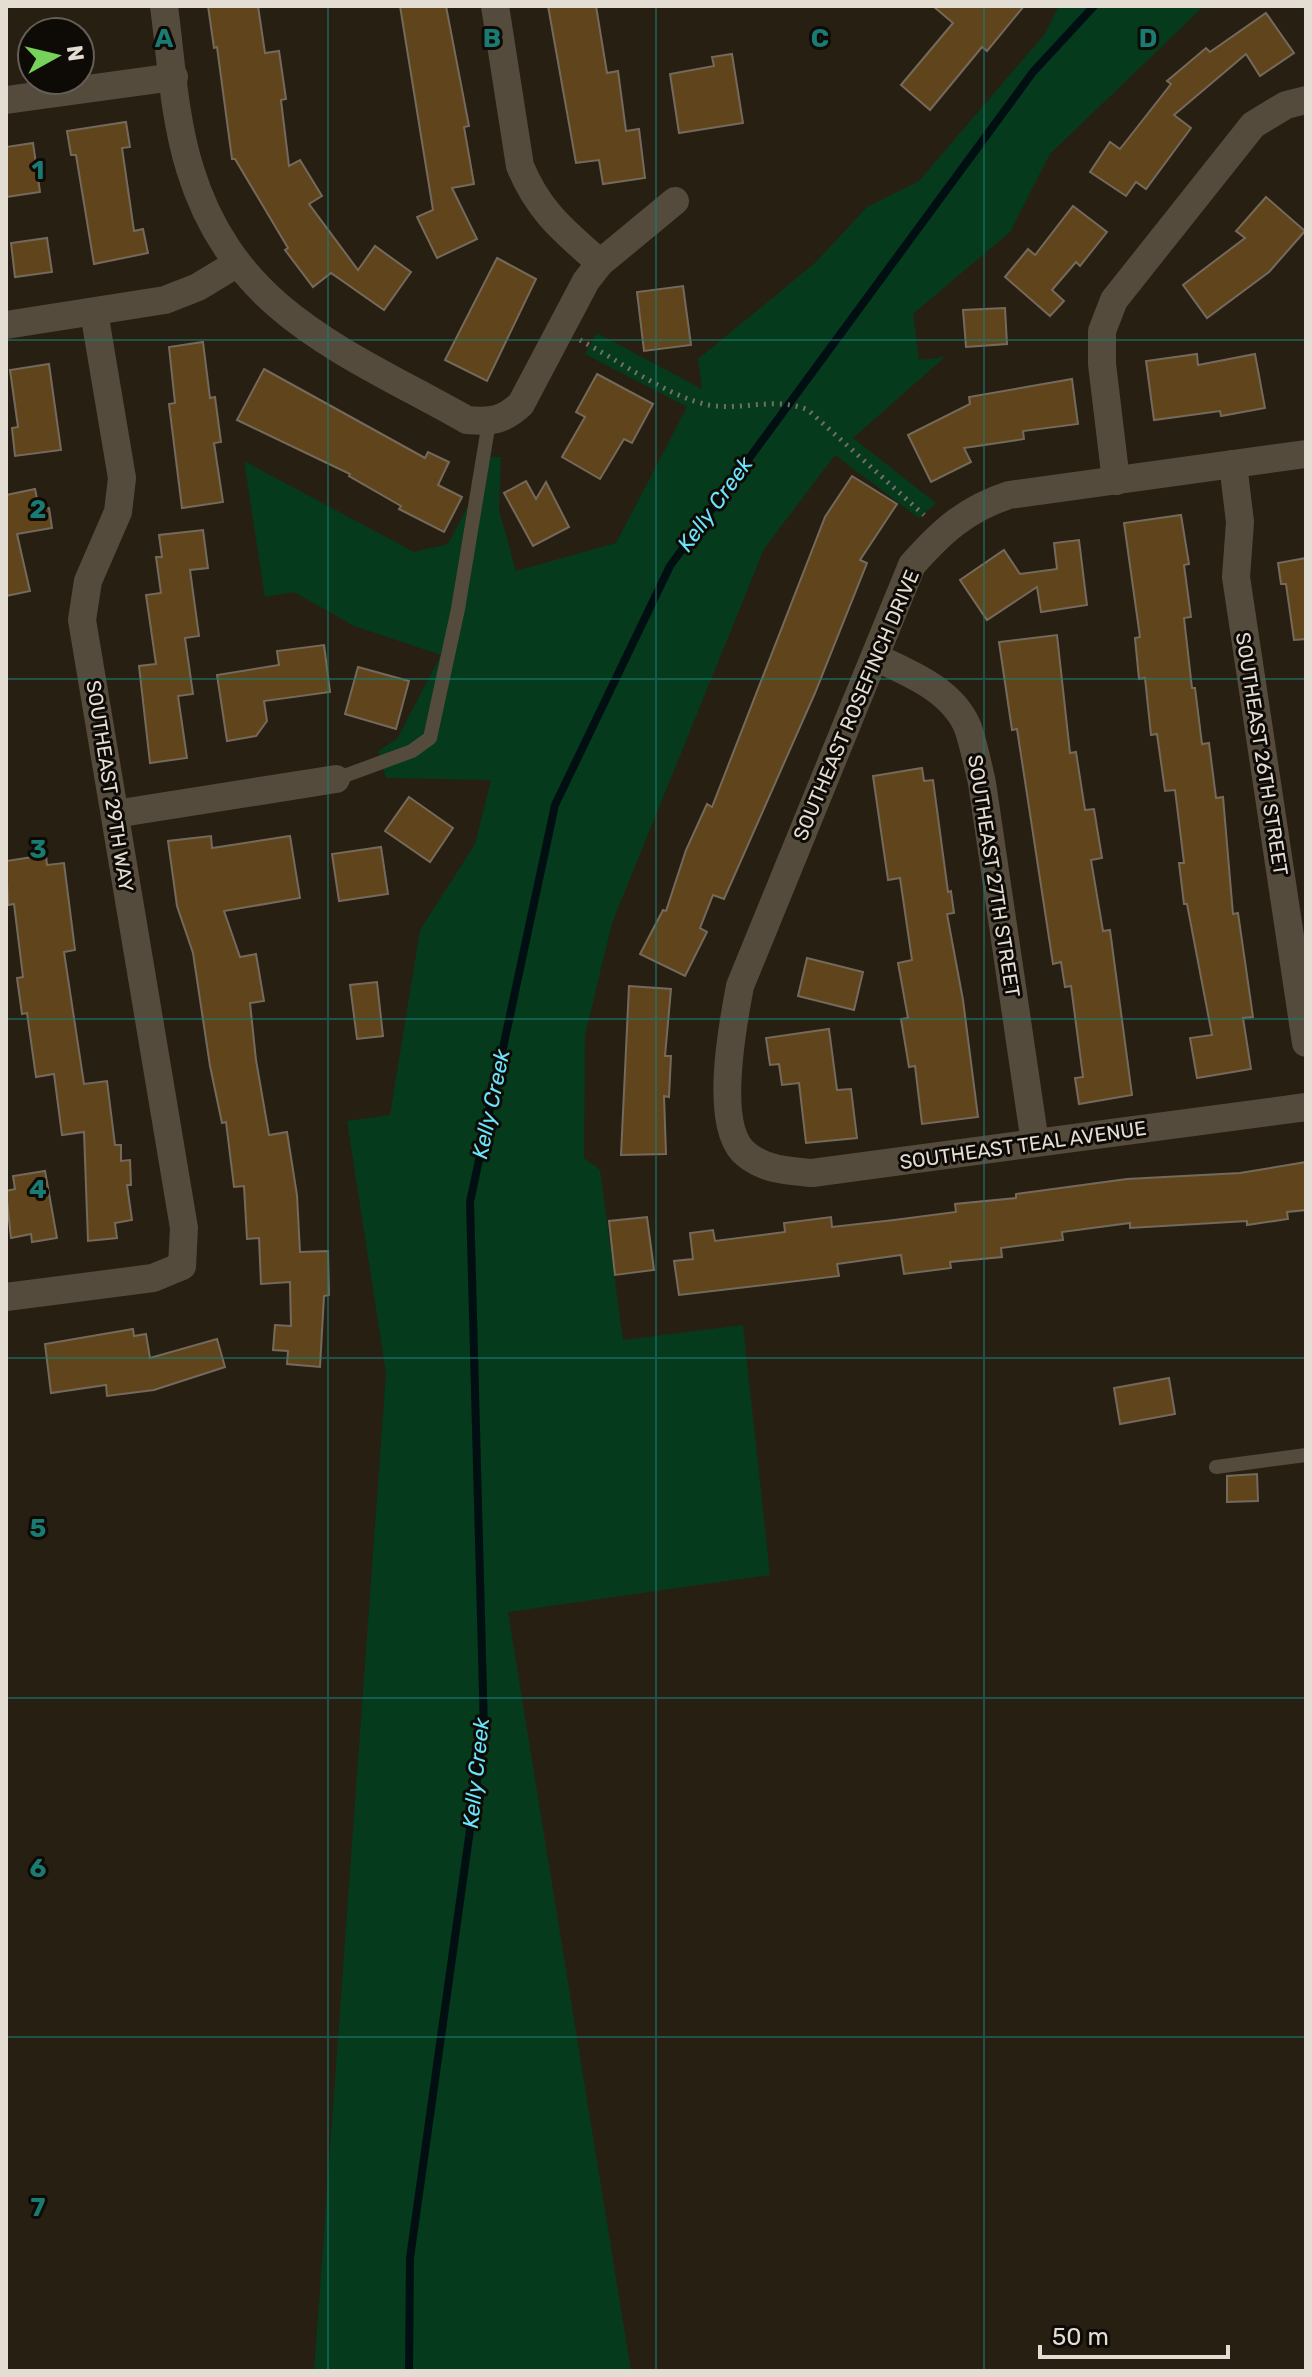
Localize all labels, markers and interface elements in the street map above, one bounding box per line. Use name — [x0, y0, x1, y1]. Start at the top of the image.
north arrow — [16, 16, 96, 96]
text: A — [155, 23, 174, 54]
text: B — [483, 23, 501, 54]
text: C — [811, 23, 829, 54]
text: D — [1139, 23, 1157, 54]
text: N — [61, 44, 90, 63]
text: 1 — [32, 155, 44, 186]
water label: Kelly Creek — [671, 451, 759, 557]
text: 2 — [30, 494, 46, 525]
street label: SOUTHEAST ROSEFINCH DRIVE — [788, 566, 924, 844]
street label: SOUTHEAST 26TH STREET — [1231, 631, 1293, 878]
street label: SOUTHEAST 29TH WAY — [81, 679, 139, 894]
street label: SOUTHEAST 27TH STREET — [963, 753, 1025, 999]
text: 3 — [29, 834, 47, 865]
water label: Kelly Creek — [466, 1046, 516, 1161]
street label: SOUTHEAST TEAL AVENUE — [898, 1116, 1148, 1174]
text: 4 — [29, 1174, 47, 1205]
text: 5 — [30, 1513, 46, 1544]
water label: Kelly Creek — [457, 1716, 495, 1830]
text: 6 — [30, 1853, 47, 1884]
text: 7 — [31, 2192, 46, 2223]
scale bar — [1040, 2309, 1228, 2359]
text: 50 m — [1052, 2323, 1109, 2351]

